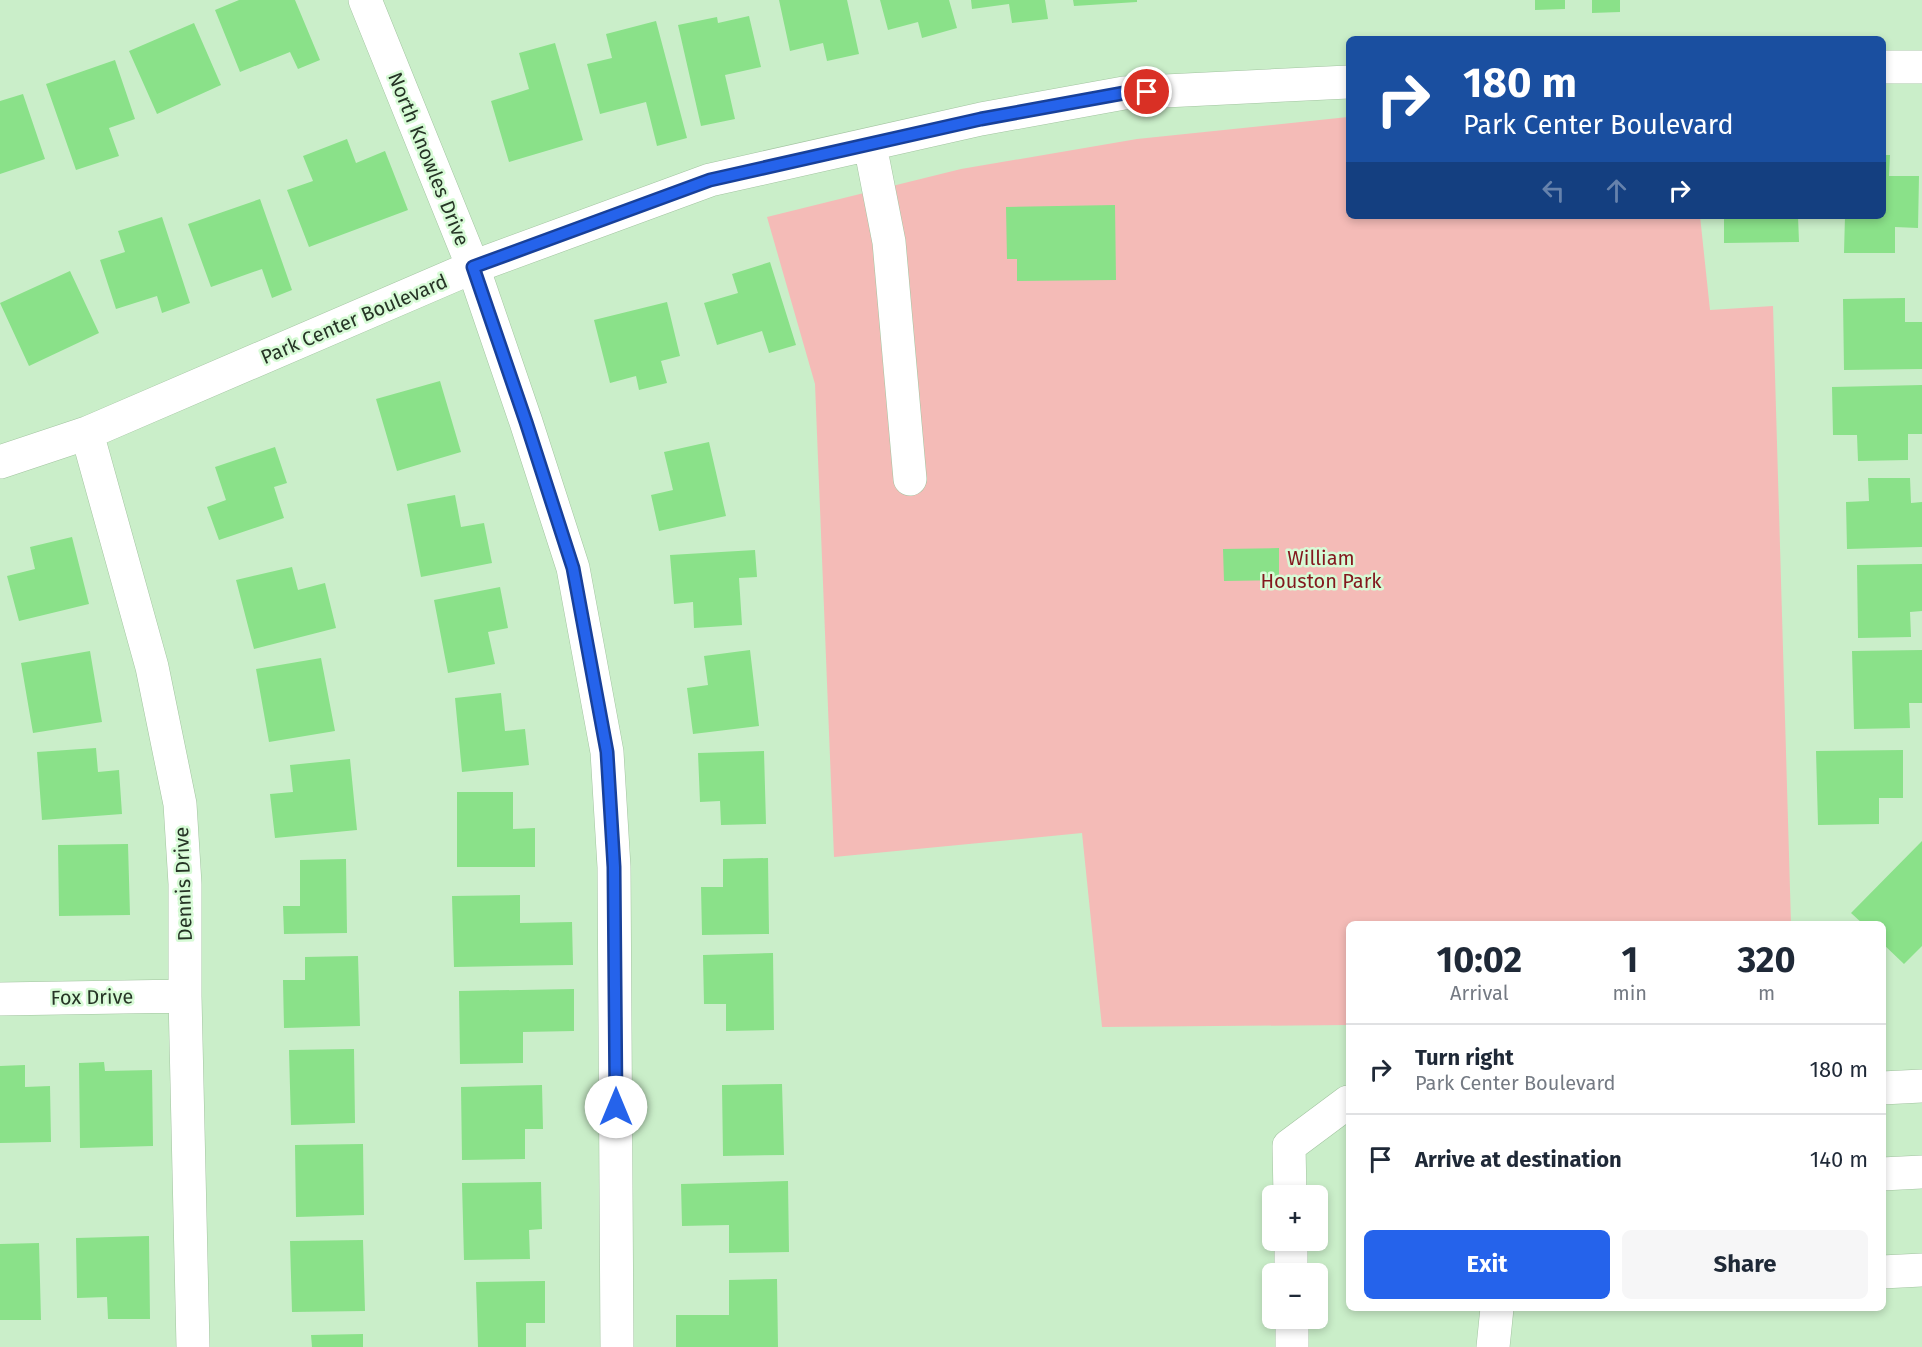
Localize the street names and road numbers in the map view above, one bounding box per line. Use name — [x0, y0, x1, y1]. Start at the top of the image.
street label: North Knowles Drive — [383, 69, 475, 249]
street label: Park Center Boulevard — [257, 269, 451, 369]
street label: Dennis Drive — [169, 826, 197, 942]
street label: Fox Drive — [51, 984, 133, 1010]

